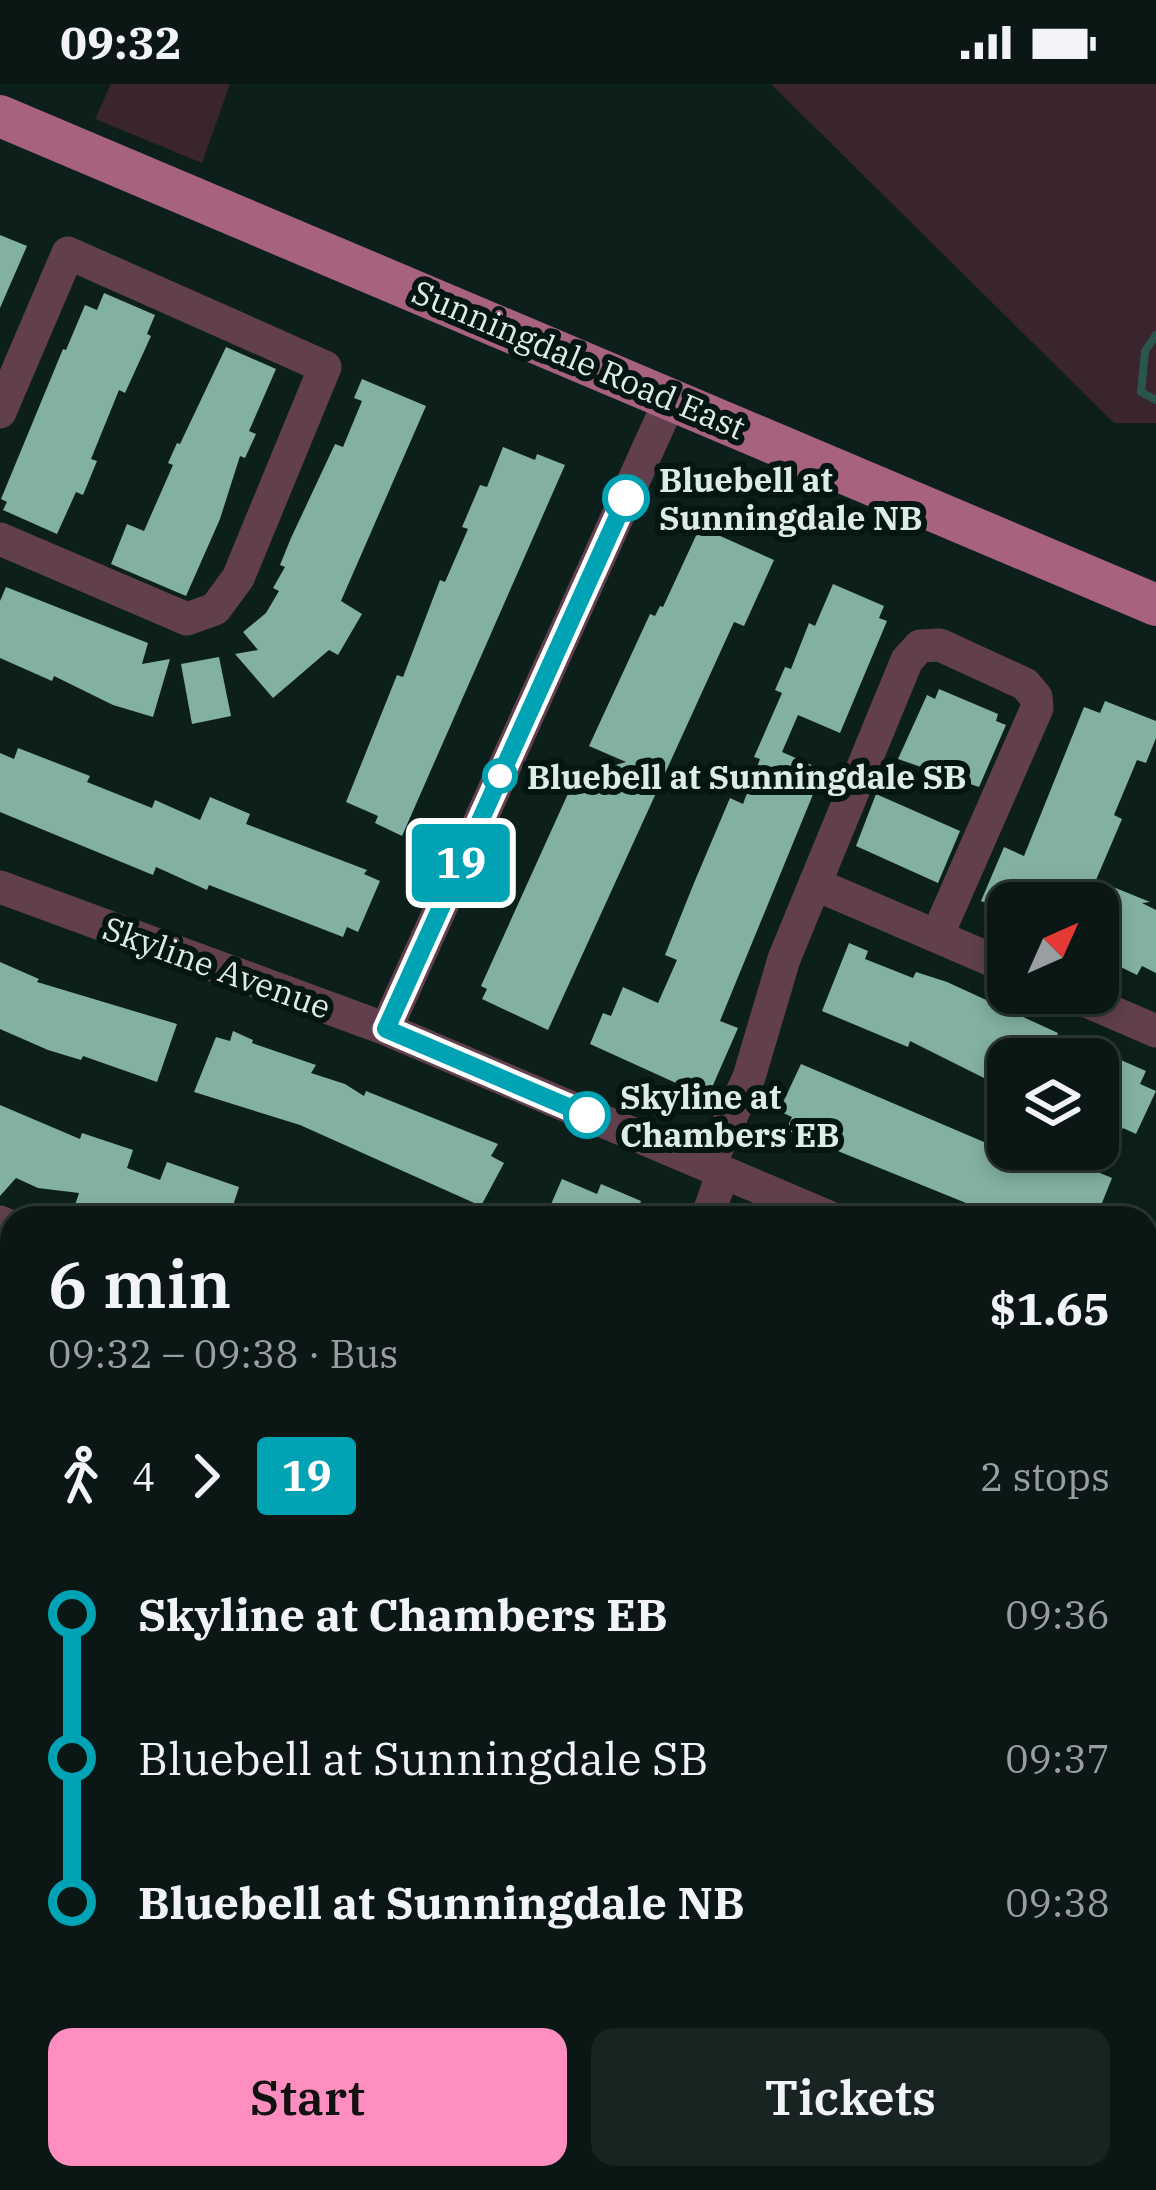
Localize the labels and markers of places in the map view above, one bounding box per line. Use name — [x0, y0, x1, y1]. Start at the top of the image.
place label: Bluebell at Sunningdale NB — [659, 458, 922, 539]
marker: Bluebell at Sunningdale NB — [604, 476, 648, 520]
place label: Bluebell at Sunningdale SB — [527, 755, 967, 798]
marker: Bluebell at Sunningdale SB — [484, 760, 516, 792]
place label: Skyline at Chambers EB — [620, 1075, 839, 1156]
marker: Skyline at Chambers EB — [565, 1093, 609, 1137]

